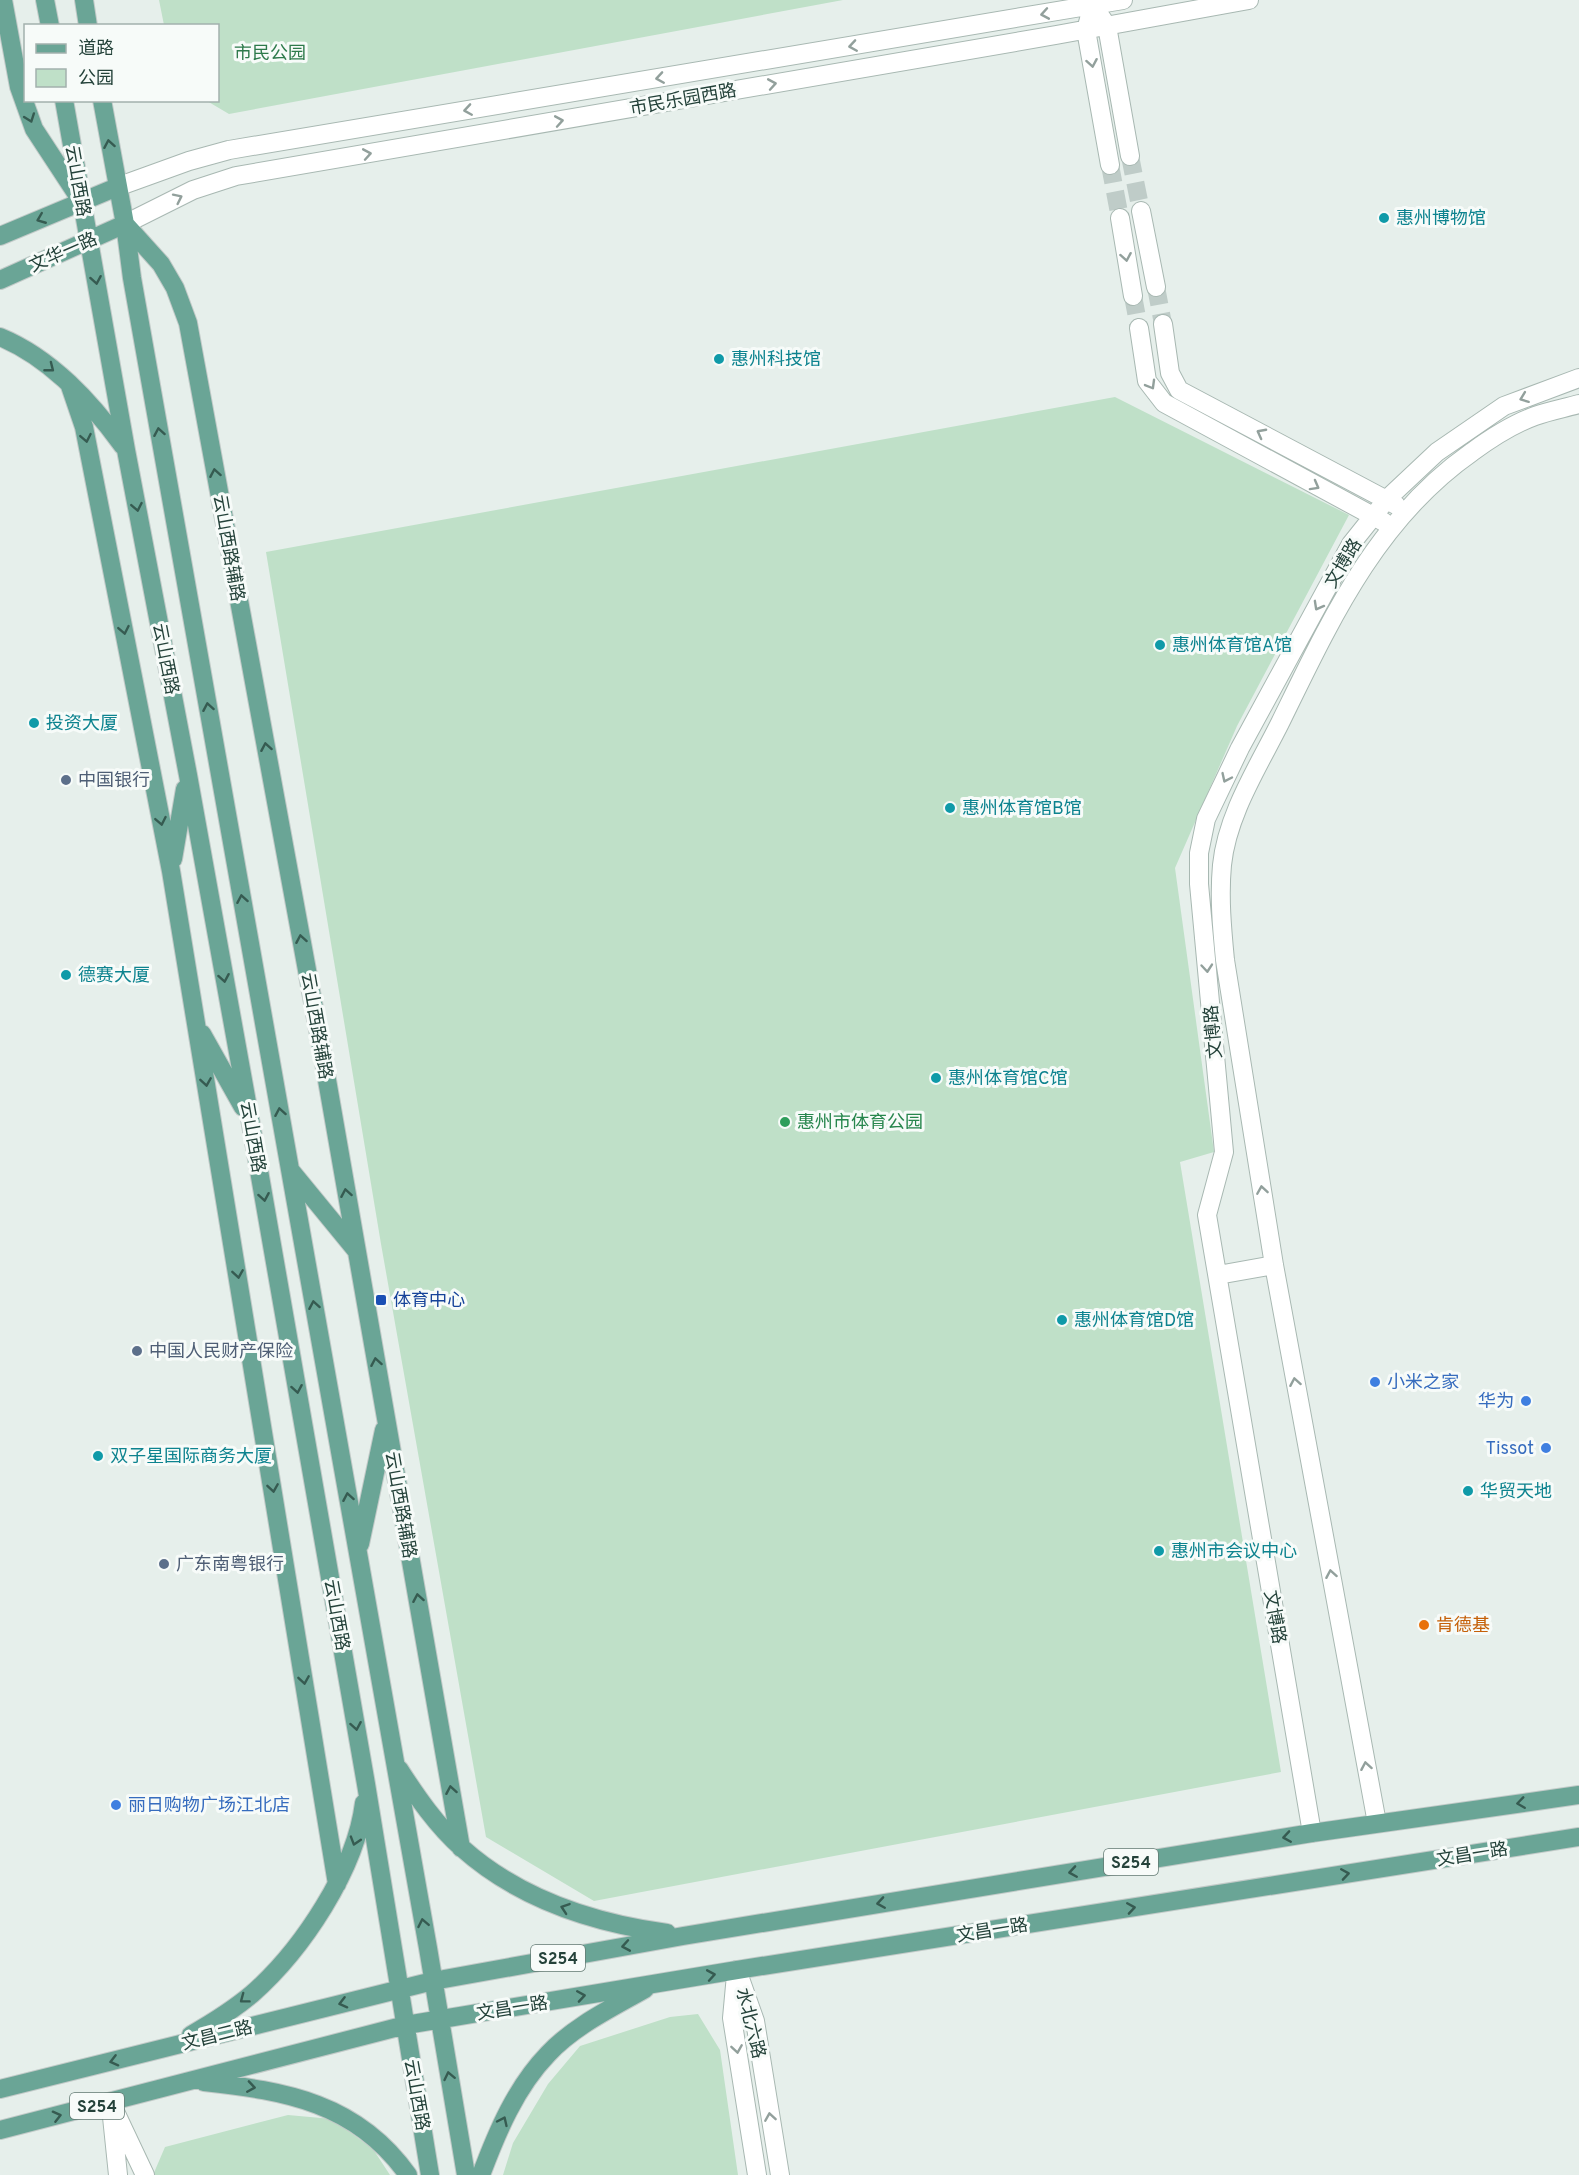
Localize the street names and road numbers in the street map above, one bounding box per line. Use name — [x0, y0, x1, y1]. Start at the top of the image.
street label: 市民乐园西路 — [628, 80, 738, 121]
street label: 云山西路 — [59, 144, 94, 219]
street label: 文华一路 — [26, 228, 101, 279]
street label: 云山西路辅路 — [207, 493, 248, 603]
street label: 文博路 — [1321, 535, 1368, 593]
street label: 云山西路 — [146, 622, 183, 697]
street label: 云山西路辅路 — [295, 971, 336, 1081]
street label: 文博路 — [1201, 1004, 1228, 1060]
street label: 云山西路 — [234, 1100, 269, 1175]
street label: 云山西路辅路 — [379, 1450, 420, 1560]
street label: 云山西路 — [318, 1578, 353, 1653]
street label: 文博路 — [1258, 1589, 1290, 1646]
street label: 文昌一路 — [1435, 1838, 1510, 1872]
road number: S254 — [1104, 1849, 1158, 1875]
street label: 文昌一路 — [955, 1914, 1030, 1948]
road number: S254 — [531, 1945, 585, 1971]
street label: 水北六路 — [730, 1986, 769, 2061]
street label: 文昌一路 — [475, 1992, 550, 2026]
street label: 文昌二路 — [180, 2017, 255, 2056]
street label: 云山西路 — [398, 2058, 433, 2133]
road number: S254 — [70, 2093, 124, 2119]

